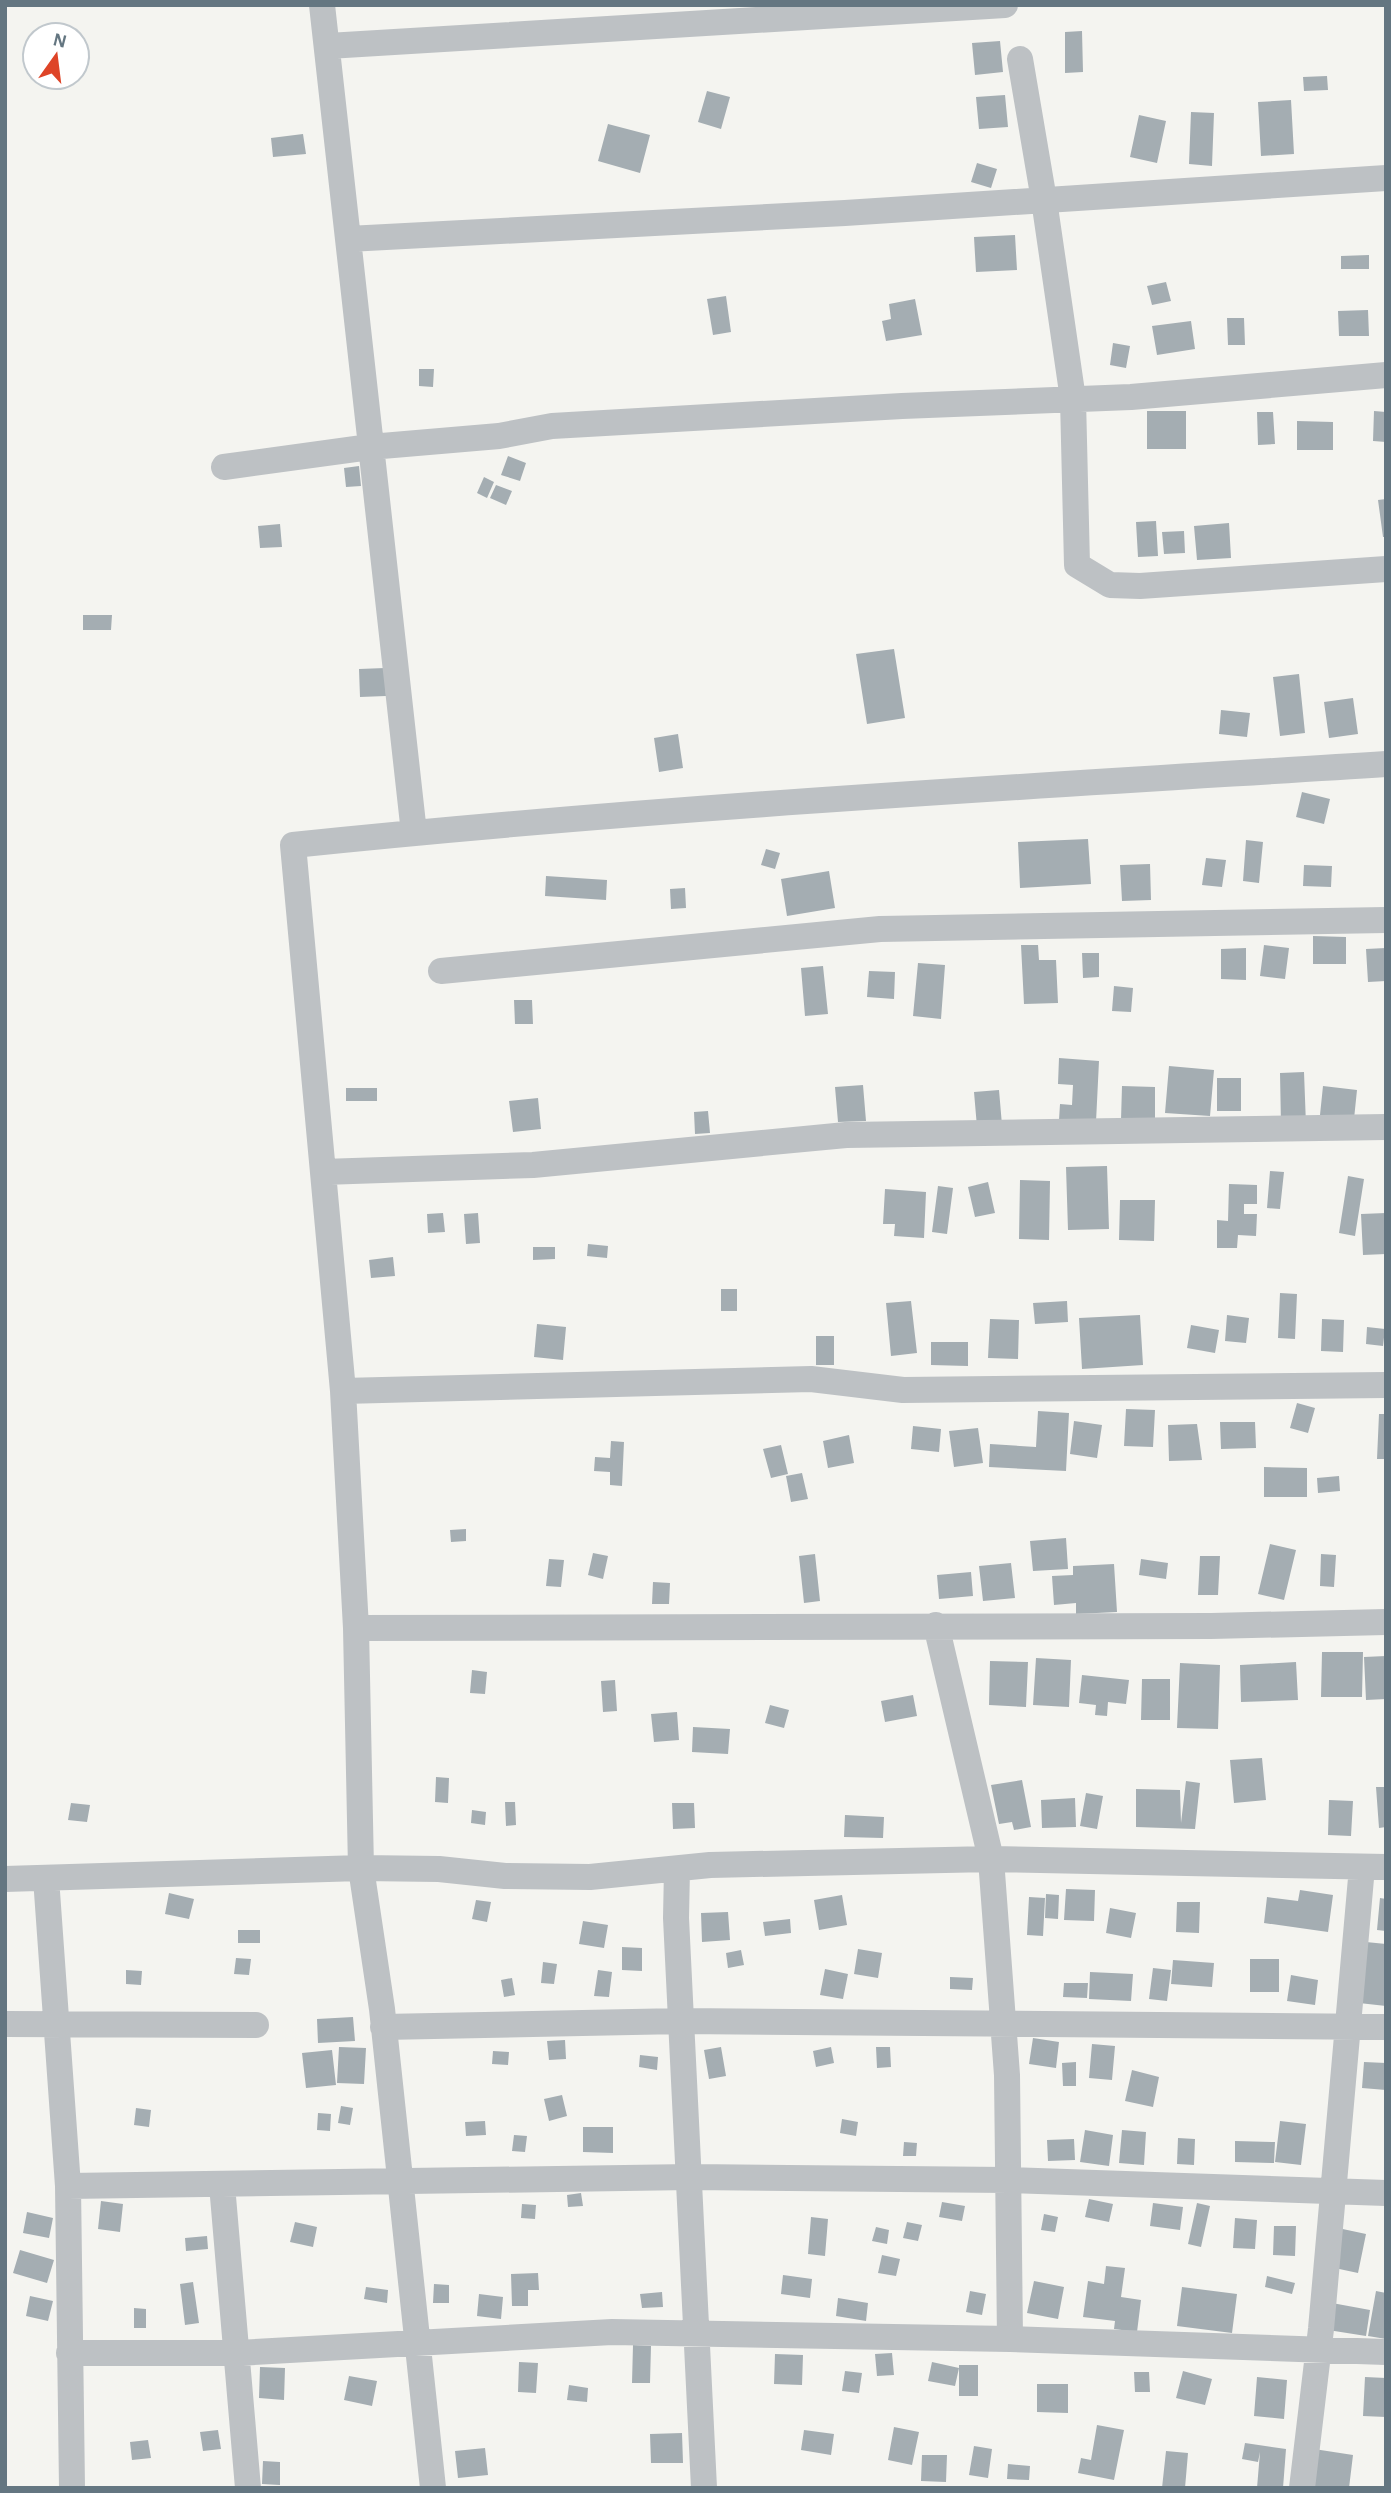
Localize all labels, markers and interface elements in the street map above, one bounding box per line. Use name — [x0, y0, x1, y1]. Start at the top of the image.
north arrow — [21, 21, 91, 91]
text: N — [51, 30, 68, 52]

